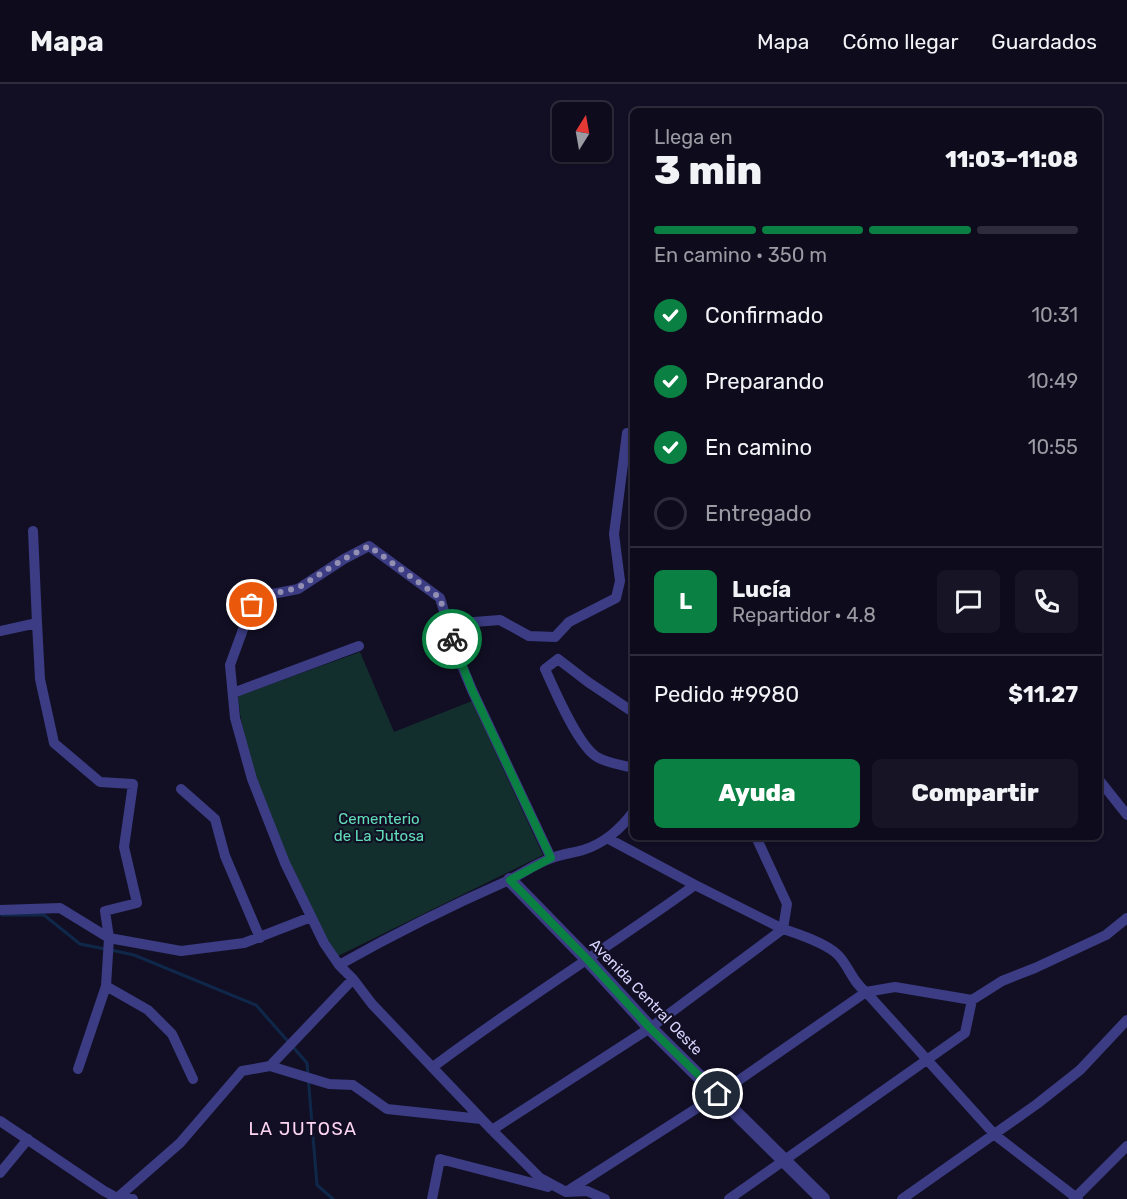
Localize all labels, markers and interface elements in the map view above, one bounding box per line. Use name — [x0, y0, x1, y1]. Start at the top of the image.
text: Mapa — [30, 25, 104, 58]
text: Mapa — [757, 29, 809, 54]
text: Cómo llegar — [842, 29, 958, 54]
text: Guardados — [991, 29, 1097, 54]
north arrow — [552, 102, 612, 162]
map controls — [552, 102, 612, 162]
text: Llega en — [654, 125, 733, 149]
text: 11:03–11:08 — [945, 146, 1078, 173]
text: 3 min — [654, 148, 762, 194]
text: En camino · 350 m — [654, 243, 827, 267]
icon: check — [654, 299, 687, 332]
text: Confirmado — [705, 302, 823, 329]
text: 10:31 — [1031, 303, 1078, 327]
icon: check — [654, 365, 687, 398]
text: Preparando — [705, 368, 824, 395]
text: 10:49 — [1028, 369, 1078, 393]
icon: check — [654, 431, 687, 464]
text: En camino — [705, 434, 812, 461]
text: 10:55 — [1028, 435, 1078, 459]
text: Entregado — [705, 500, 812, 527]
button: chat — [937, 570, 1000, 633]
button: phone — [1015, 570, 1078, 633]
text: Lucía — [732, 576, 791, 603]
pin — [226, 579, 277, 630]
icon: bag — [235, 588, 268, 621]
text: L — [679, 588, 692, 615]
text: Repartidor · 4.8 — [732, 603, 876, 627]
courier — [422, 609, 482, 669]
icon: bike — [436, 623, 469, 656]
text: Pedido #9980 — [654, 681, 799, 708]
text: $11.27 — [1008, 681, 1078, 708]
button: Ayuda — [654, 759, 860, 828]
button: Compartir — [872, 759, 1078, 828]
park label: Cementerio de La Jutosa — [334, 810, 424, 845]
street label: Avenida Central Oeste — [586, 935, 706, 1059]
pin — [692, 1068, 743, 1119]
icon: home — [701, 1077, 734, 1110]
district label: LA JUTOSA — [248, 1118, 358, 1140]

